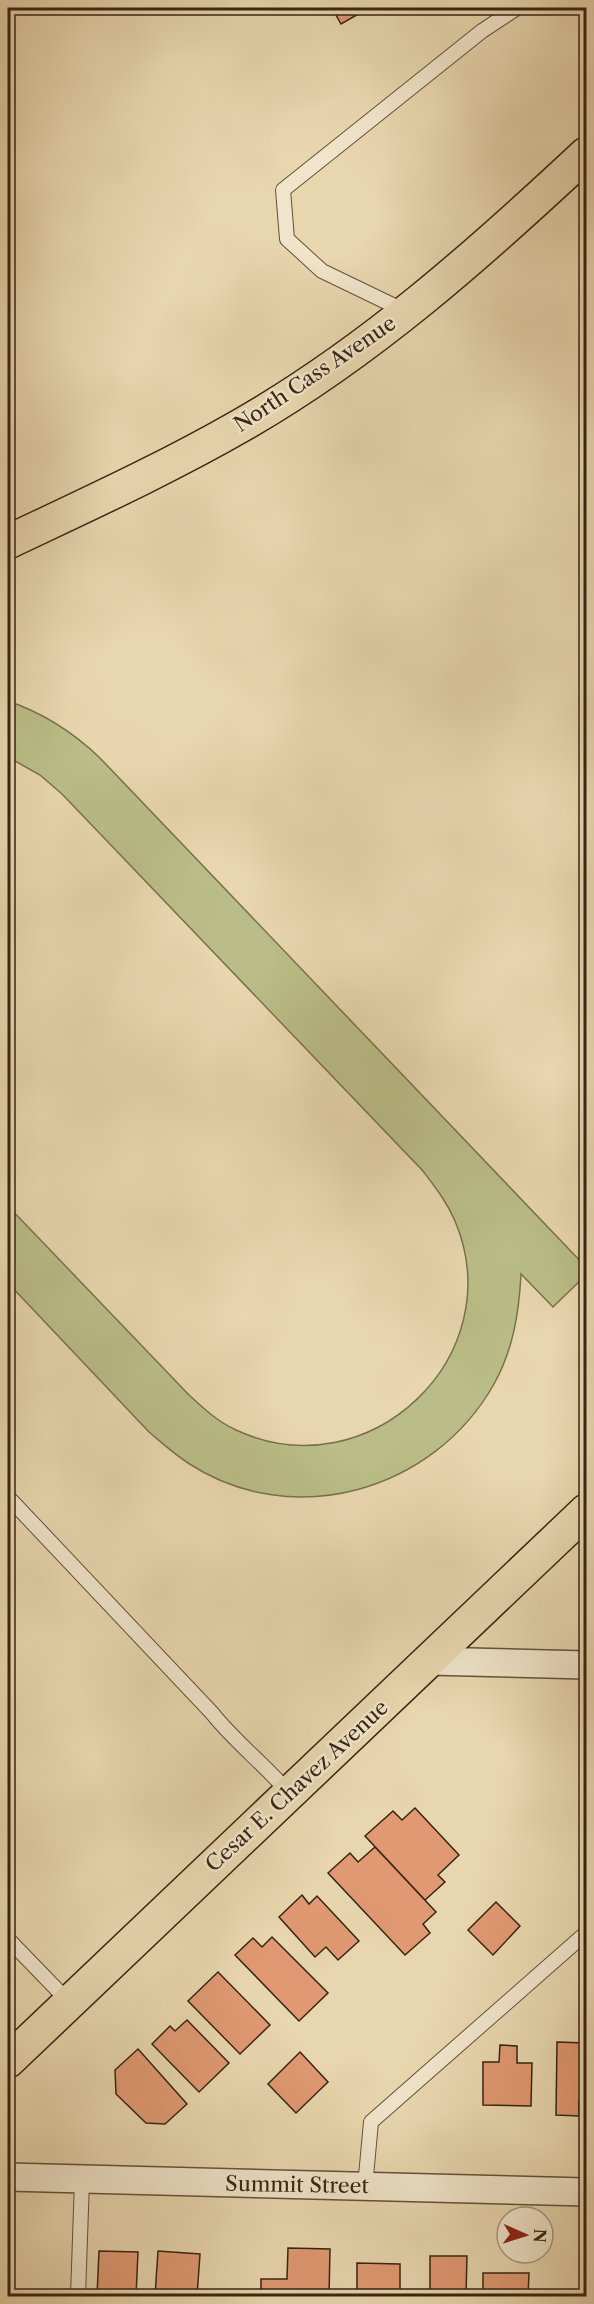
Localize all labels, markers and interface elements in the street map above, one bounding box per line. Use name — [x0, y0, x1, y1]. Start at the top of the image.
street label: North Cass Avenue — [229, 310, 400, 437]
street label: Cesar E. Chavez Avenue — [200, 1695, 393, 1877]
street label: Summit Street — [225, 2171, 370, 2198]
north arrow — [495, 2205, 555, 2265]
text: N — [530, 2228, 550, 2243]

